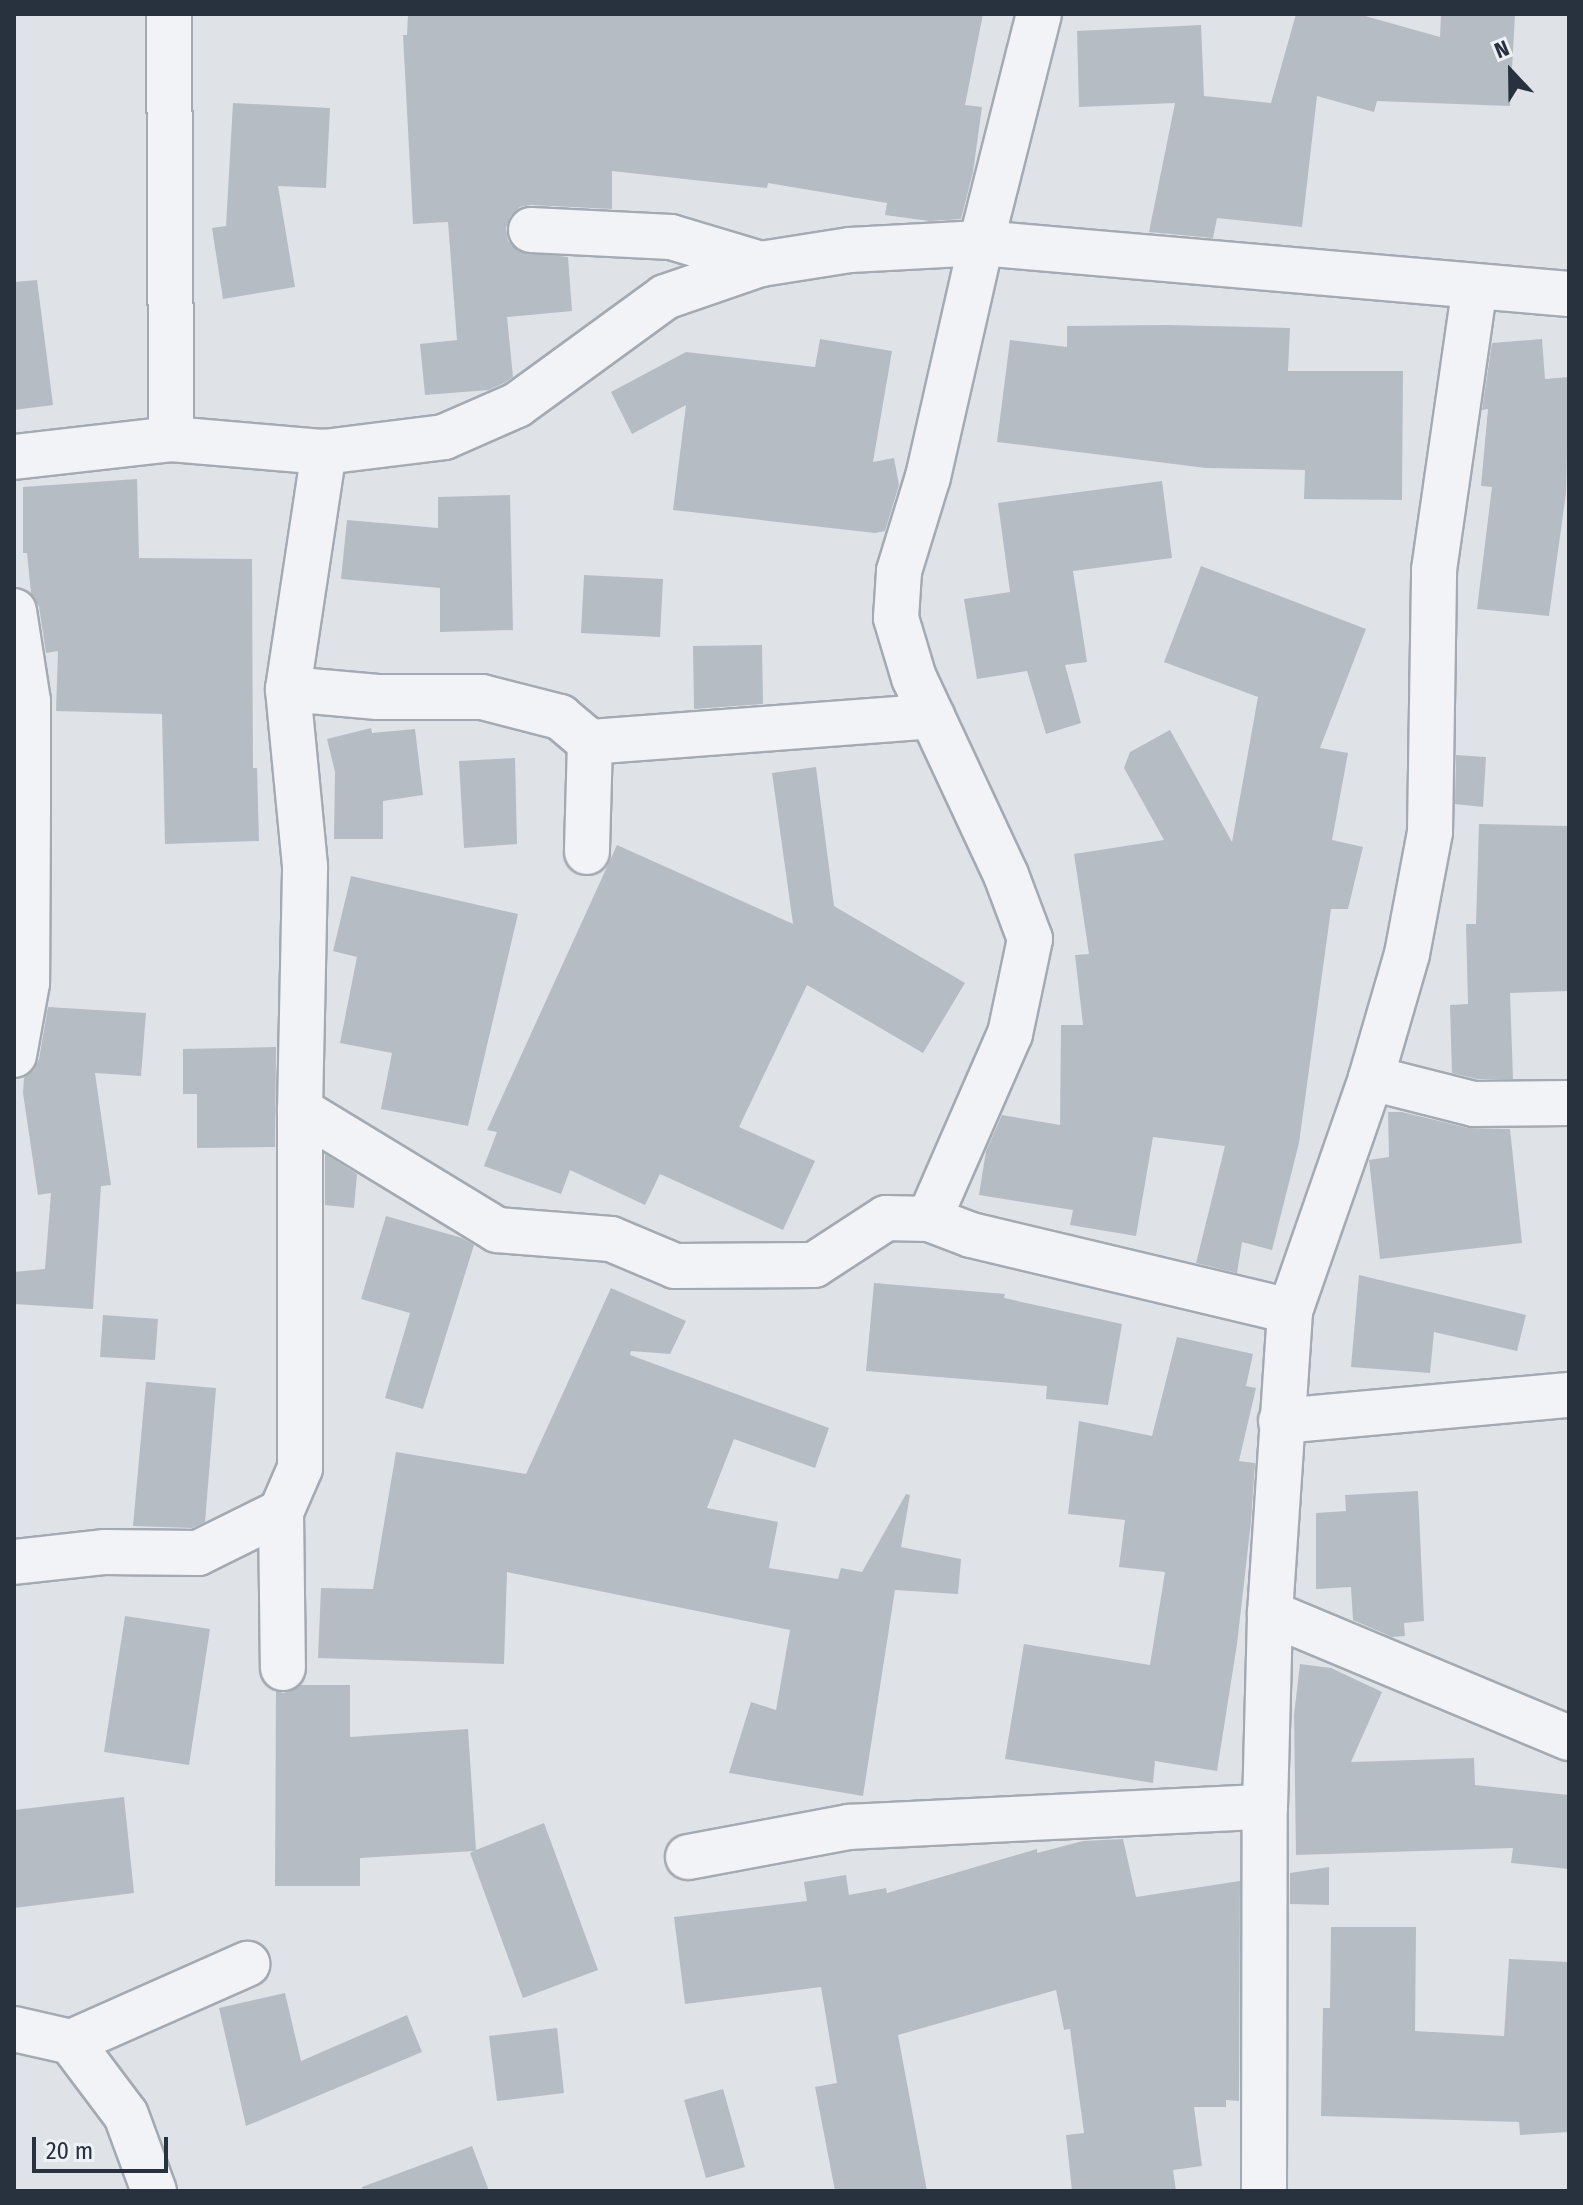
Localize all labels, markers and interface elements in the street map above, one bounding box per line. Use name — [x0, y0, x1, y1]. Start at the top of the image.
north arrow — [1471, 32, 1551, 112]
text: N — [1491, 34, 1513, 64]
scale bar — [36, 2121, 172, 2171]
text: 20 m — [46, 2137, 93, 2165]

